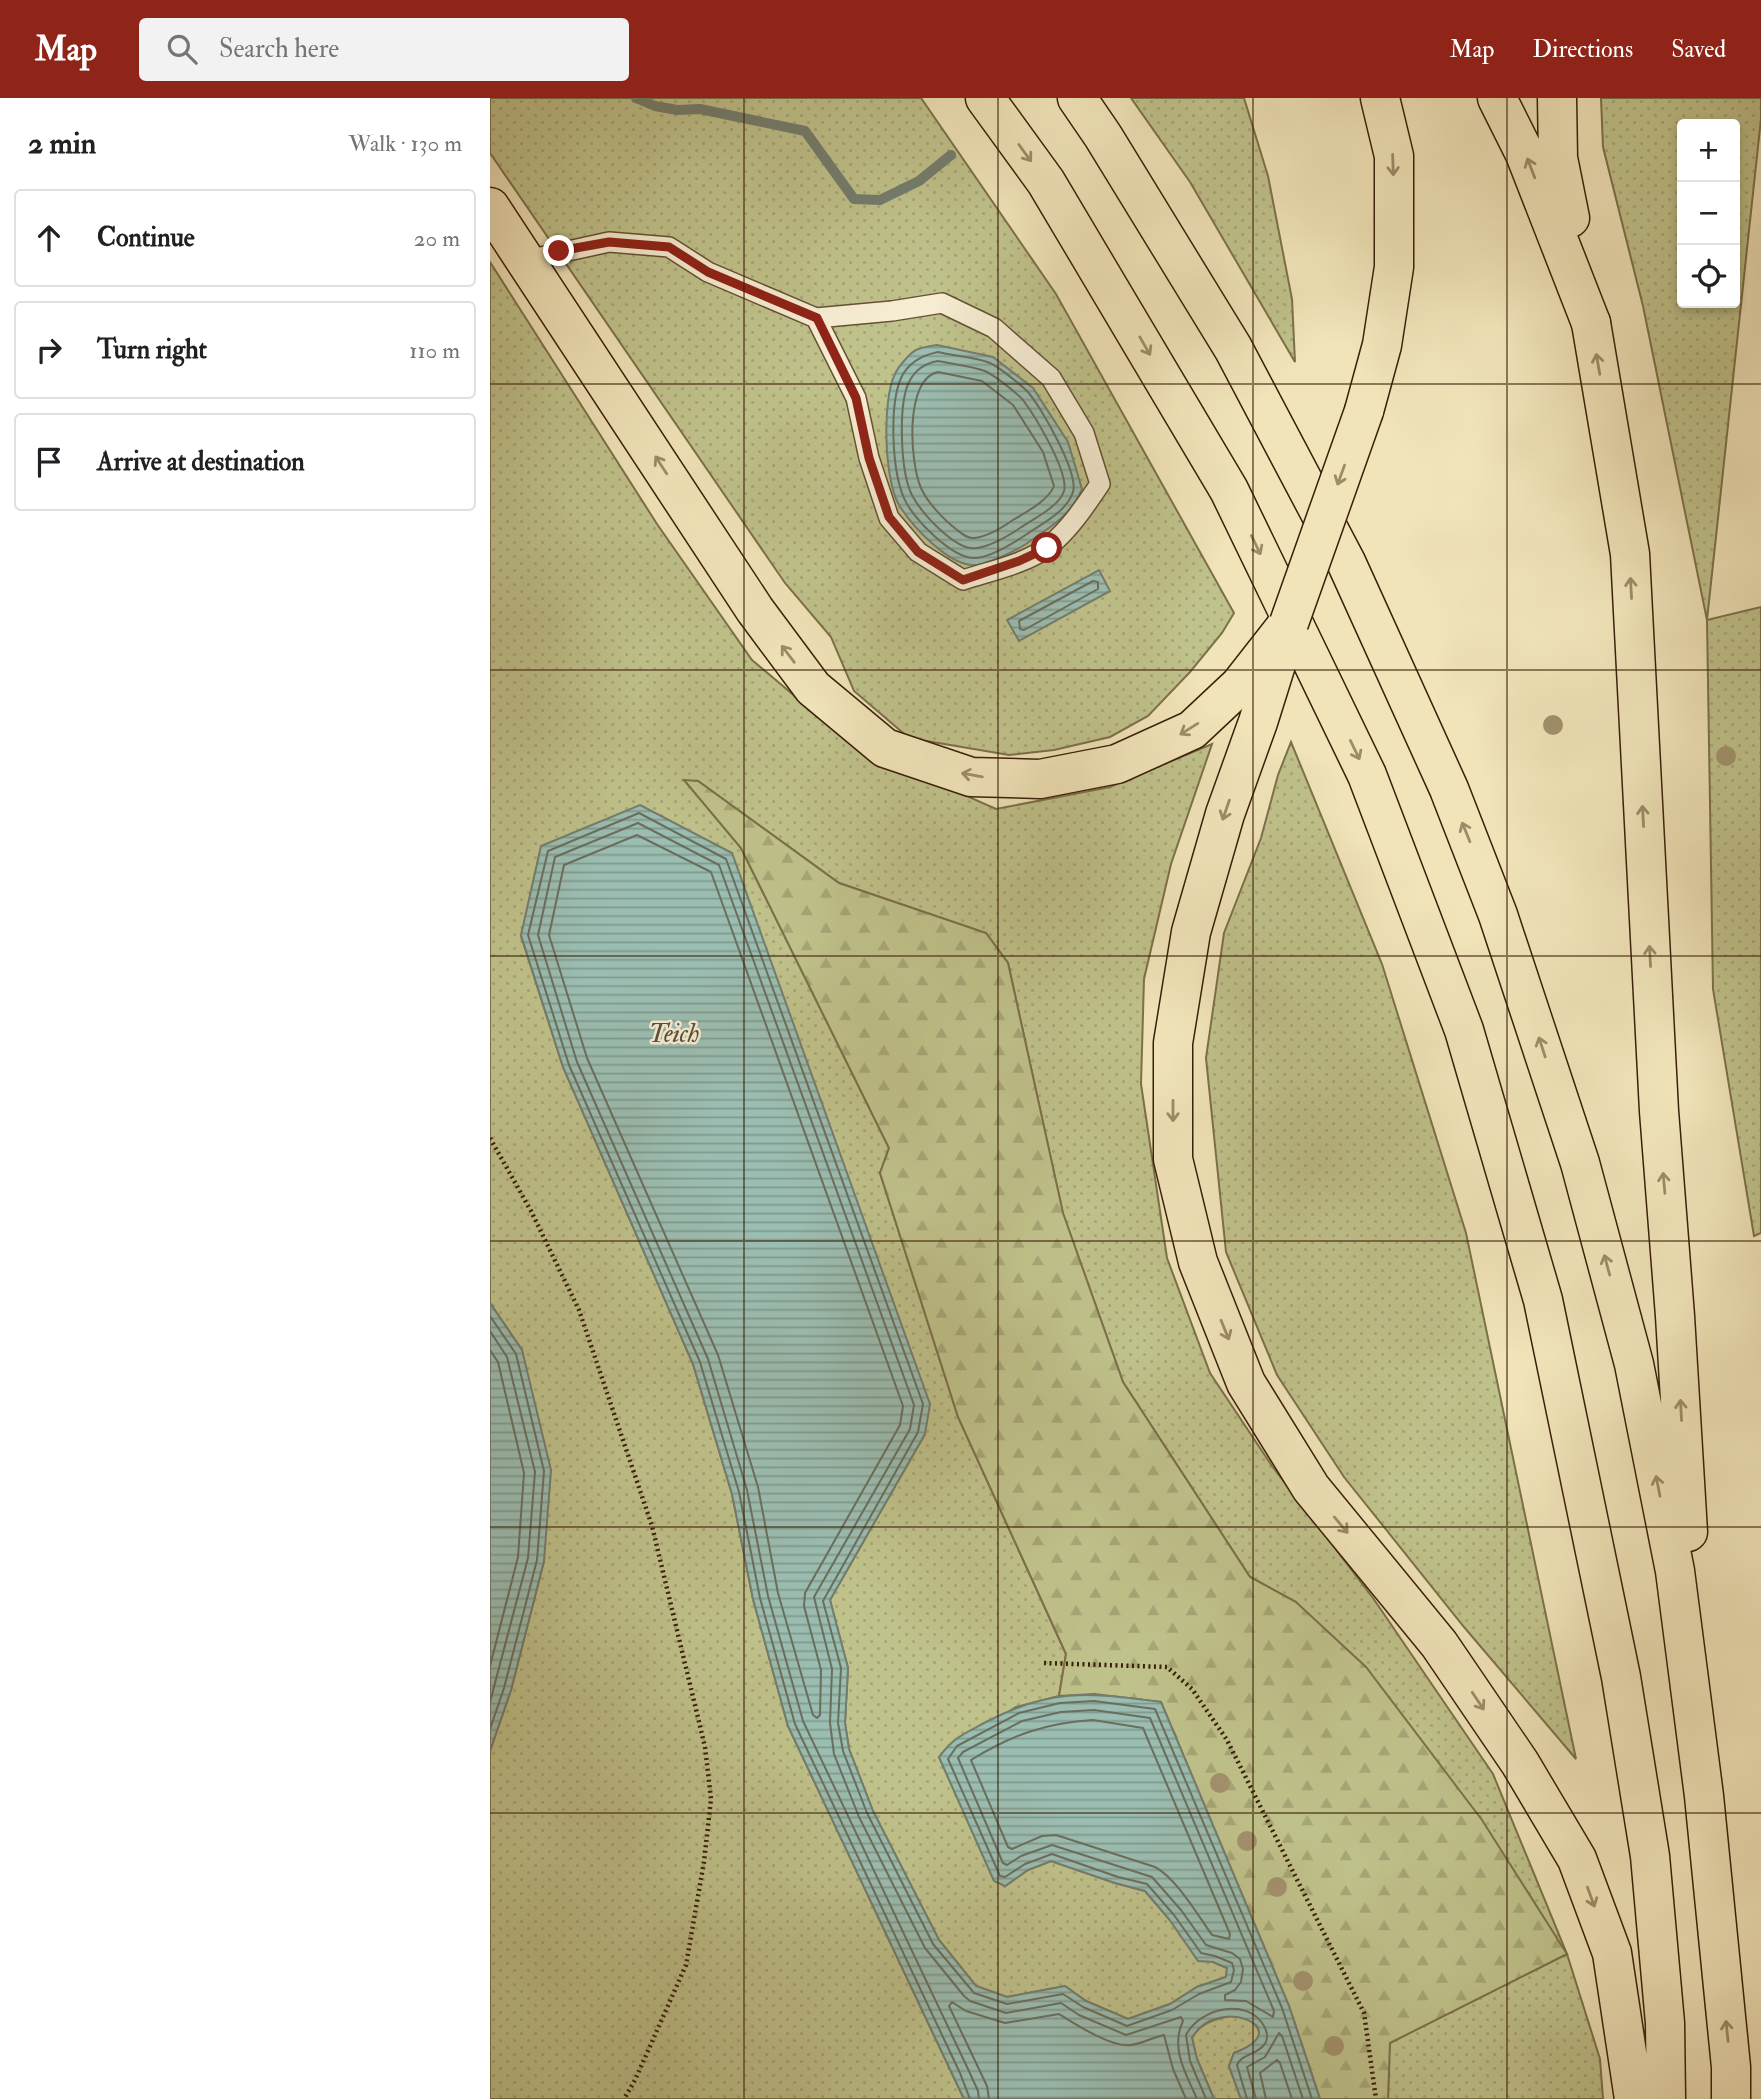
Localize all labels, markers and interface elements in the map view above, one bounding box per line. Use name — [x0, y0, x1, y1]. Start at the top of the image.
search box — [139, 18, 629, 81]
text: Map — [35, 29, 97, 70]
icon: search — [163, 30, 201, 68]
text: Search here — [219, 33, 339, 65]
text: Map — [1449, 34, 1494, 65]
text: Directions — [1532, 34, 1633, 65]
text: Saved — [1671, 34, 1726, 65]
map controls — [1677, 119, 1740, 308]
button: + — [1677, 119, 1740, 182]
text: 2 min — [28, 125, 96, 162]
text: Walk · 130 m — [349, 129, 462, 158]
one-way arrow — [1018, 143, 1032, 162]
one-way arrow — [1387, 153, 1400, 176]
one-way arrow — [1523, 157, 1536, 179]
button: − — [1677, 182, 1740, 245]
icon: ahead — [30, 219, 68, 257]
text: Continue — [97, 222, 195, 254]
text: 20 m — [414, 224, 460, 253]
route end — [543, 235, 574, 266]
button: locate — [1677, 245, 1740, 308]
icon: right — [30, 331, 68, 369]
text: Turn right — [97, 334, 207, 366]
text: 110 m — [409, 336, 460, 365]
one-way arrow — [1138, 336, 1152, 356]
one-way arrow — [1591, 353, 1604, 376]
icon: arrive — [30, 443, 68, 481]
text: Arrive at destination — [97, 446, 305, 478]
one-way arrow — [653, 456, 668, 475]
one-way arrow — [1334, 464, 1347, 486]
route start — [1031, 532, 1062, 563]
one-way arrow — [1250, 534, 1263, 555]
one-way arrow — [1625, 577, 1638, 600]
one-way arrow — [780, 645, 795, 664]
one-way arrow — [1179, 722, 1199, 736]
one-way arrow — [1349, 739, 1362, 760]
one-way arrow — [961, 768, 983, 781]
one-way arrow — [1219, 798, 1232, 820]
one-way arrow — [1636, 805, 1649, 827]
one-way arrow — [1458, 822, 1471, 844]
one-way arrow — [1644, 945, 1657, 968]
water label: Teich — [649, 1018, 699, 1050]
one-way arrow — [1535, 1036, 1547, 1058]
one-way arrow — [1166, 1099, 1180, 1122]
one-way arrow — [1657, 1172, 1670, 1195]
one-way arrow — [1600, 1254, 1613, 1276]
one-way arrow — [1220, 1319, 1233, 1341]
one-way arrow — [1674, 1399, 1687, 1422]
one-way arrow — [1651, 1475, 1665, 1498]
one-way arrow — [1333, 1515, 1349, 1533]
one-way arrow — [1471, 1691, 1485, 1710]
one-way arrow — [1586, 1886, 1598, 1908]
one-way arrow — [1720, 2020, 1733, 2043]

